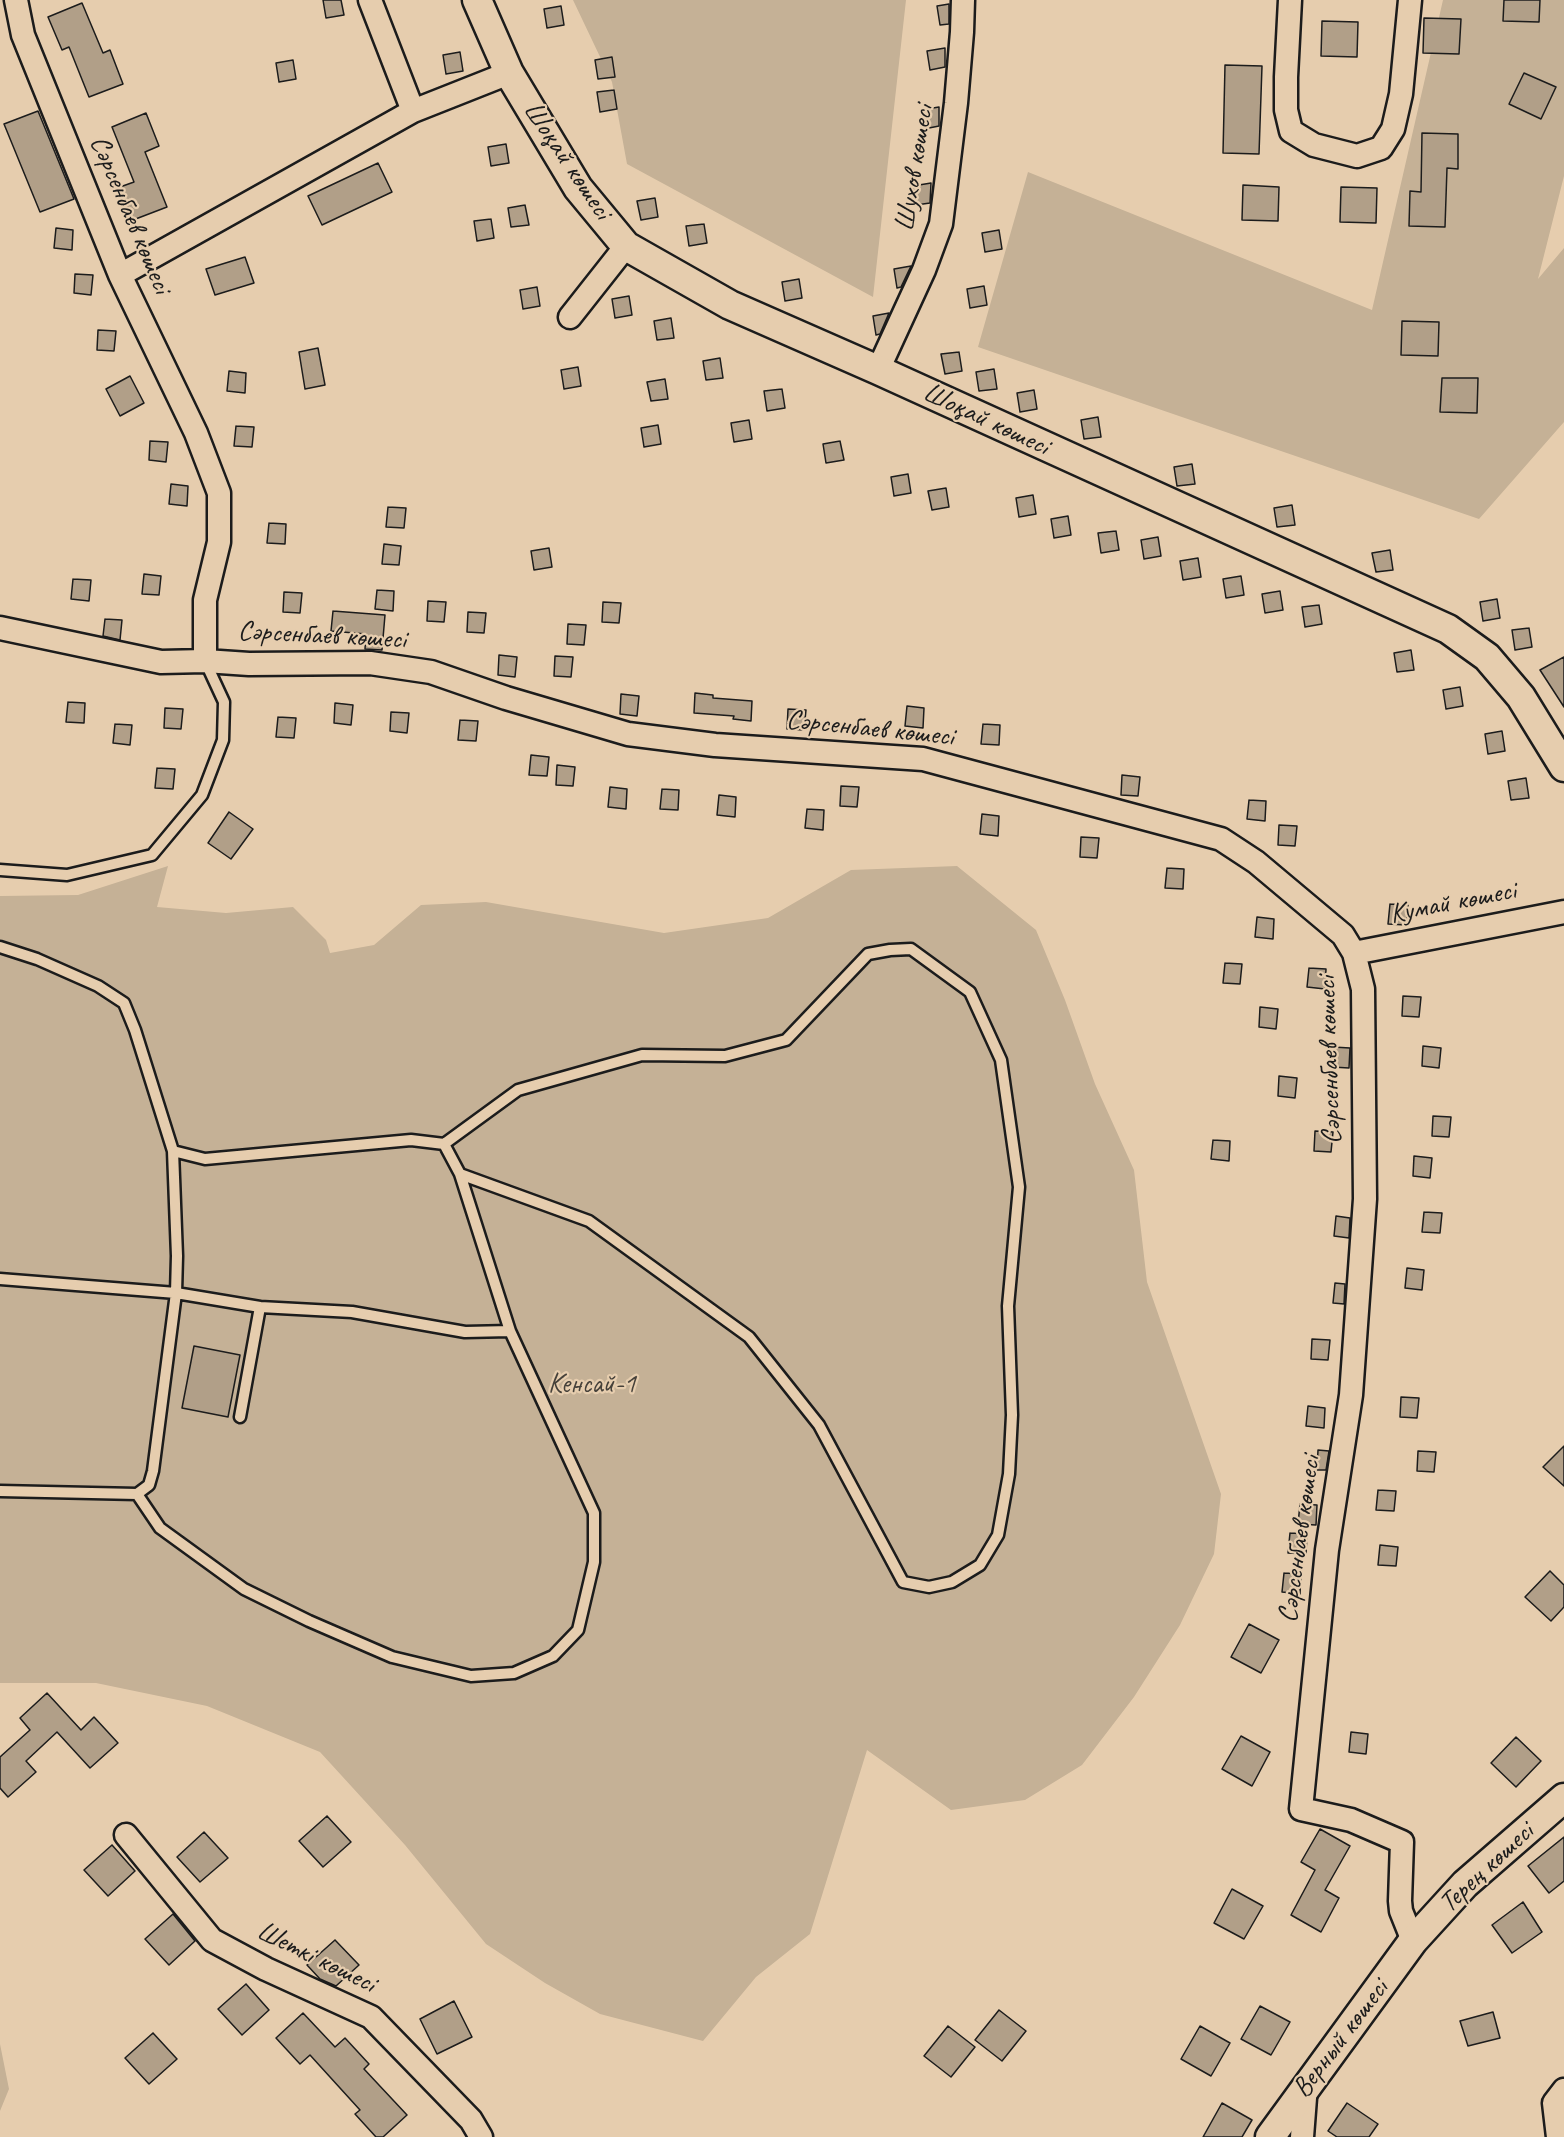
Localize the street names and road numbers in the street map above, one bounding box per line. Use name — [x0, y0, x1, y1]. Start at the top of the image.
street label: Шоқай көшесі — [515, 96, 619, 226]
street label: Шухов көшесі — [888, 102, 942, 234]
street label: Сәрсенбаев көшесі — [82, 131, 178, 299]
street label: Шоқай көшесі — [918, 376, 1054, 464]
street label: Сәрсенбаев көшесі — [237, 615, 407, 657]
street label: Сәрсенбаев көшесі — [785, 703, 955, 755]
street label: Кумай көшесі — [1387, 874, 1519, 932]
street label: Сәрсенбаев көшесі — [1310, 975, 1350, 1145]
street label: Сәрсенбаев көшесі — [1272, 1453, 1328, 1625]
street label: Терең көшесі — [1433, 1816, 1541, 1920]
street label: Шеткі көшесі — [251, 1915, 381, 2001]
street label: Верный көшесі — [1286, 1973, 1396, 2105]

